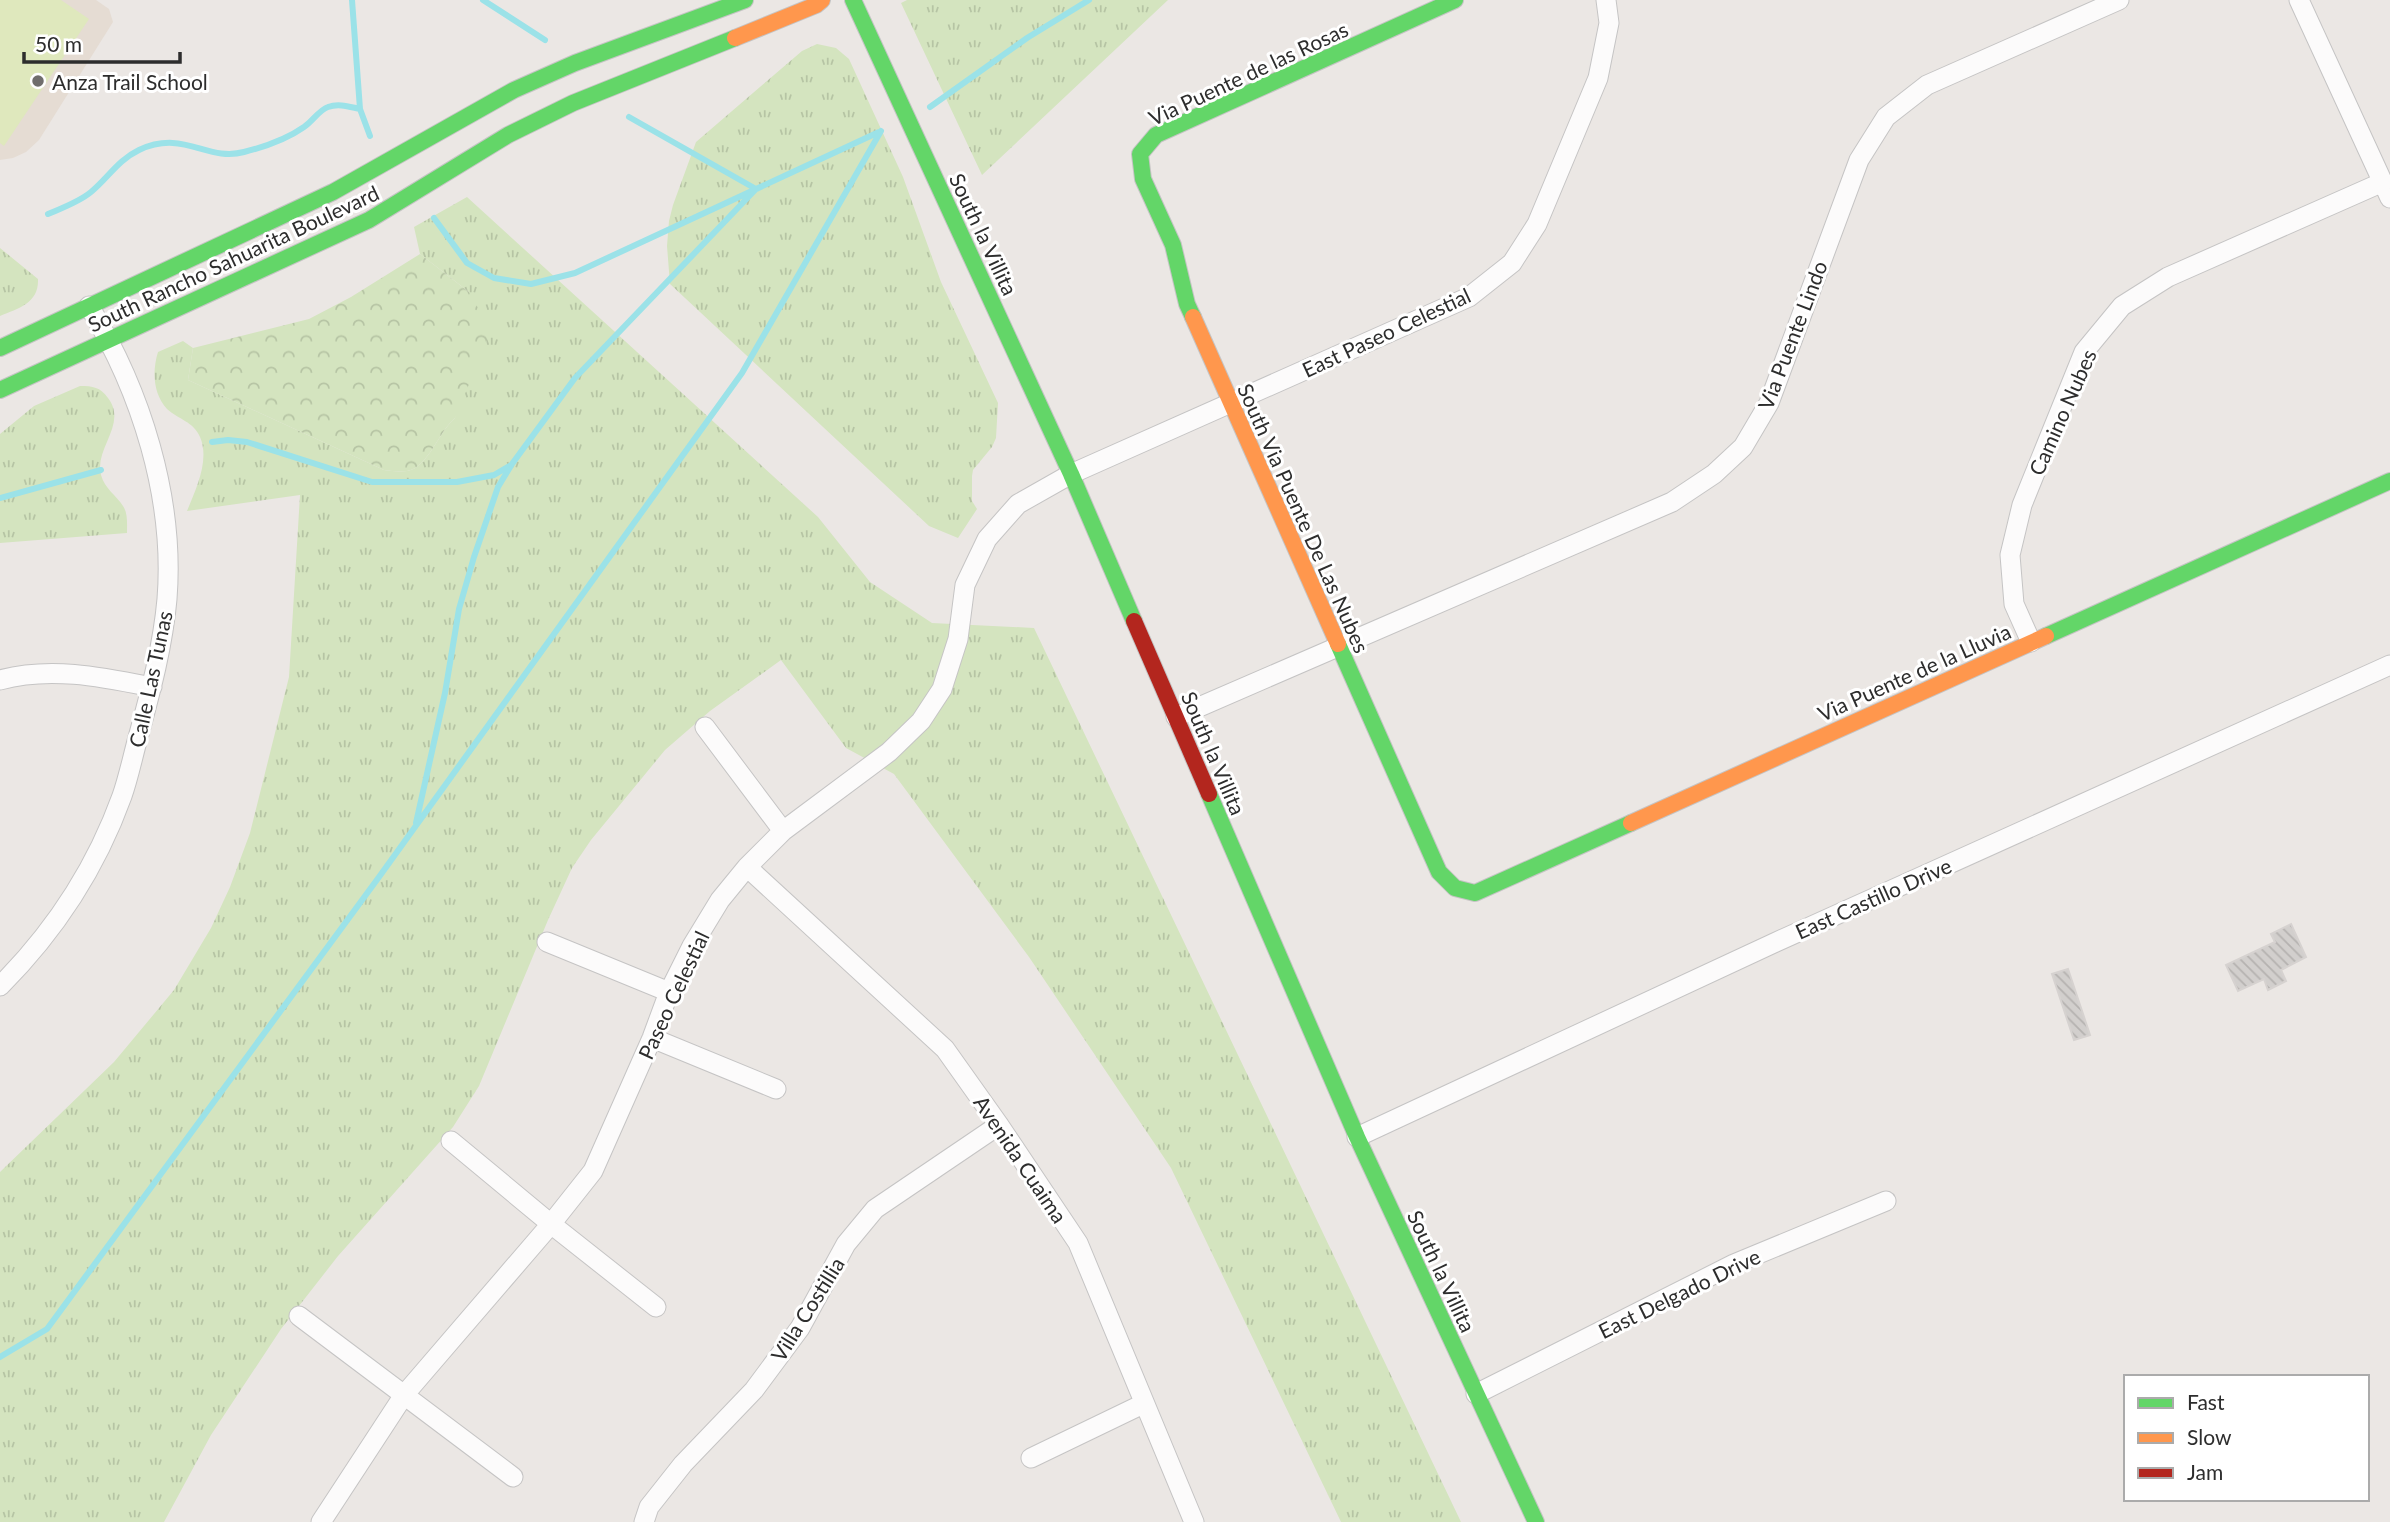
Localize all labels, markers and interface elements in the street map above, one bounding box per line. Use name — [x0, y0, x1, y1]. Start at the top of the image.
street label: Via Puente de las Rosas — [1144, 16, 1352, 130]
scale bar — [24, 21, 180, 65]
text: 50 m — [35, 31, 82, 56]
place label: Anza Trail School — [52, 69, 208, 94]
marker: Anza Trail School — [30, 73, 46, 89]
street label: South la Villita — [945, 169, 1023, 299]
street label: South Rancho Sahuarita Boulevard — [84, 179, 382, 337]
street label: Via Puente Lindo — [1752, 257, 1832, 413]
street label: East Paseo Celestial — [1298, 282, 1474, 382]
street label: Camino Nubes — [2023, 345, 2101, 479]
street label: South Via Puente De Las Nubes — [1233, 379, 1375, 657]
street label: Calle Las Tunas — [123, 608, 177, 750]
street label: Via Puente de la Lluvia — [1814, 618, 2014, 726]
street label: South la Villita — [1177, 687, 1251, 819]
street label: East Castillo Drive — [1791, 852, 1955, 944]
street label: Paseo Celestial — [632, 927, 714, 1063]
street label: Avenida Cuaima — [969, 1091, 1073, 1227]
street label: South la Villita — [1403, 1206, 1481, 1336]
street label: East Delgado Drive — [1594, 1243, 1764, 1343]
street label: Villa Costillia — [765, 1252, 849, 1366]
legend — [2124, 1375, 2369, 1501]
text: Fast — [2187, 1389, 2225, 1414]
text: Slow — [2187, 1424, 2232, 1449]
text: Jam — [2187, 1459, 2223, 1484]

